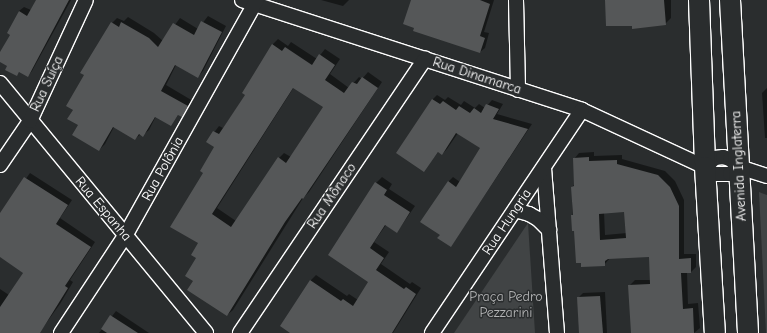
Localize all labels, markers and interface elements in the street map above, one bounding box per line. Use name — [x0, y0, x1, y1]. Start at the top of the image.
street label: Rua Suíça — [27, 54, 67, 114]
street label: Rua Dinamarca — [431, 54, 523, 98]
street label: Avenida Inglaterra — [728, 110, 750, 222]
street label: Rua Polônia — [139, 134, 187, 204]
street label: Rua Mônaco — [304, 160, 360, 232]
street label: Rua Espanha — [71, 173, 135, 245]
street label: Rua Hungria — [479, 186, 535, 258]
park label: Praça Pedro Pezzarini — [469, 289, 543, 322]

